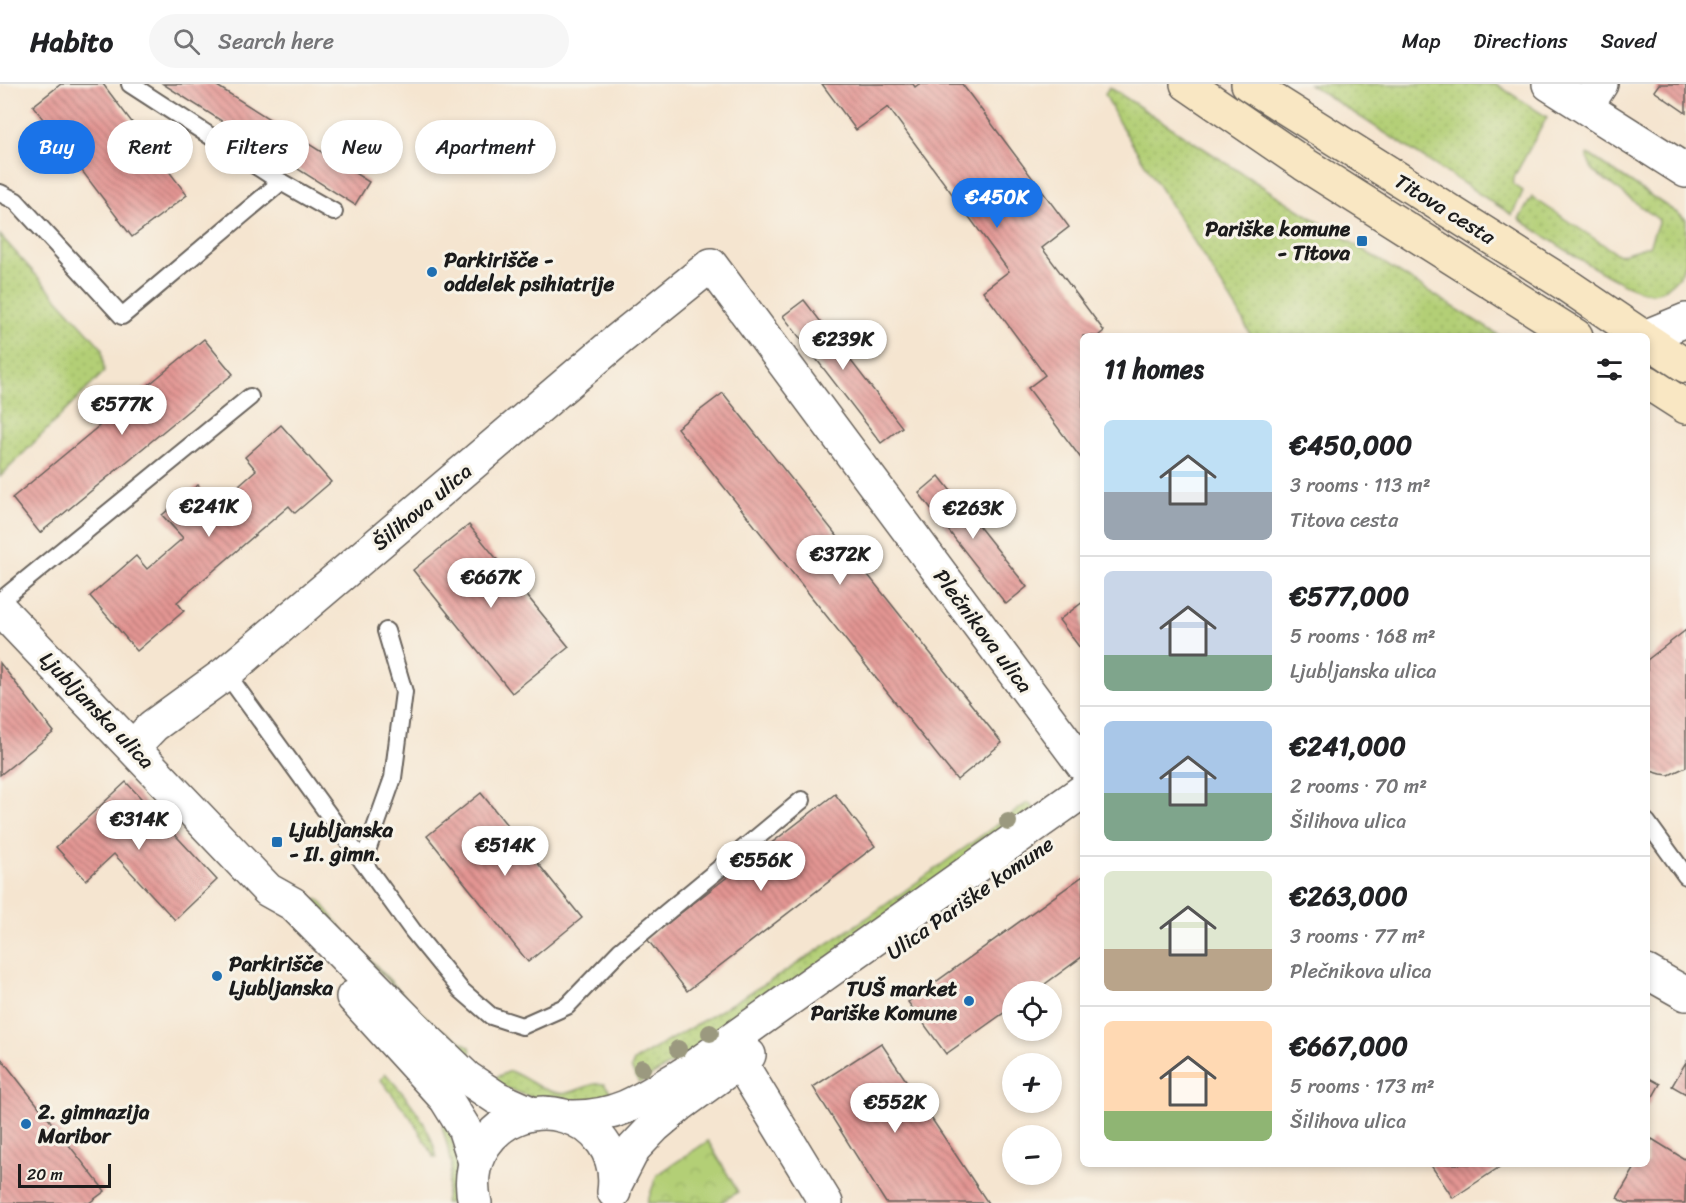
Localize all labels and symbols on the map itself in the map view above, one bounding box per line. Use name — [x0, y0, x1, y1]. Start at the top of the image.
street label: Titova cesta — [1387, 163, 1504, 255]
pin: €450K — [955, 178, 1039, 229]
place label: Pariške komune - Titova — [1205, 210, 1351, 272]
marker: Pariške komune - Titova — [1355, 234, 1369, 248]
place label: Parkirišče - oddelek psihiatrije — [444, 241, 615, 303]
marker: Parkirišče - oddelek psihiatrije — [425, 265, 439, 279]
pin: €239K — [801, 320, 885, 371]
pin: €577K — [80, 385, 164, 436]
street label: Šilihova ulica — [363, 453, 481, 561]
pin: €241K — [167, 487, 251, 538]
pin: €263K — [931, 489, 1015, 540]
pin: €372K — [798, 535, 882, 586]
pin: €667K — [449, 558, 533, 609]
street label: Plečnikova ulica — [923, 560, 1043, 702]
street label: Ljubljanska ulica — [30, 642, 164, 779]
pin: €314K — [97, 800, 181, 851]
place label: Ljubljanska - II. gimn. — [289, 811, 393, 873]
pin: €514K — [463, 826, 547, 877]
street label: Ulica Pariške komune — [878, 826, 1062, 970]
marker: Ljubljanska - II. gimn. — [270, 835, 284, 849]
pin: €556K — [719, 841, 803, 892]
place label: Parkirišče Ljubljanska — [229, 945, 333, 1007]
marker: Parkirišče Ljubljanska — [210, 969, 224, 983]
place label: TUŠ market Pariške Komune — [811, 970, 958, 1032]
marker: TUŠ market Pariške Komune — [962, 994, 976, 1008]
pin: €552K — [853, 1083, 937, 1134]
place label: 2. gimnazija Maribor — [37, 1093, 150, 1155]
marker: 2. gimnazija Maribor — [19, 1117, 33, 1131]
scale bar — [18, 1161, 111, 1188]

